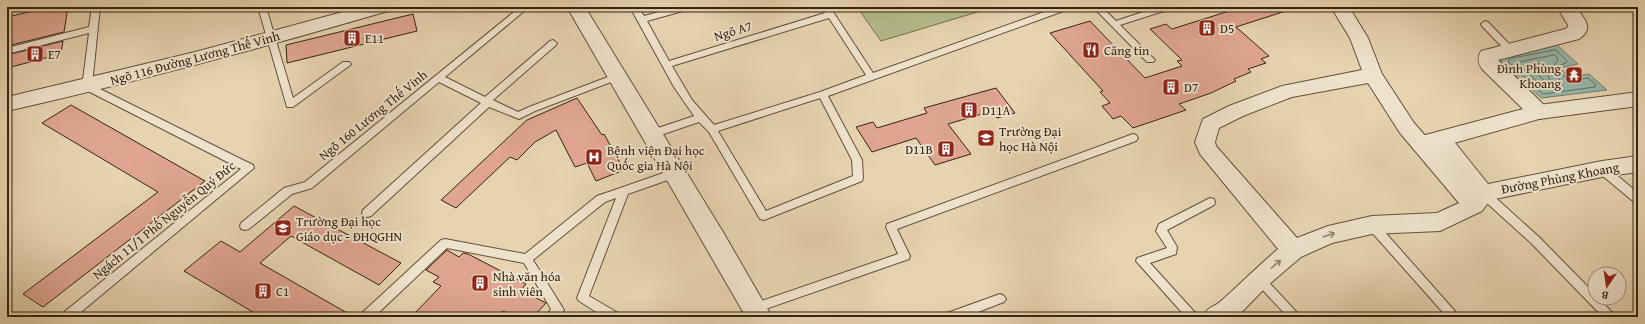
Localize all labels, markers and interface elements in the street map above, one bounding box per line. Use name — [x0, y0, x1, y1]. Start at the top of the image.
street label: Ngõ A7 — [712, 16, 754, 46]
building icon: D5 — [1197, 18, 1217, 38]
place label: D5 — [1220, 19, 1234, 38]
street label: Ngõ 116 Đường Lương Thế Vinh — [108, 26, 283, 90]
building icon: E11 — [342, 28, 362, 48]
place label: E11 — [365, 29, 384, 48]
restaurant icon: Căng tin — [1081, 40, 1101, 60]
place label: Căng tin — [1104, 41, 1150, 60]
building icon: E7 — [25, 44, 45, 64]
place label: E7 — [48, 45, 61, 64]
place label: Đình Phùng Khoang — [1497, 59, 1562, 93]
street label: Ngõ 160 Lương Thế Vinh — [315, 65, 432, 165]
temple icon: Đình Phùng Khoang — [1564, 65, 1584, 85]
building icon: D7 — [1161, 77, 1181, 97]
place label: D7 — [1184, 78, 1198, 97]
building icon: D11A — [959, 100, 979, 120]
place label: D11A — [982, 101, 1010, 120]
place label: Trường Đại học Hà Nội — [999, 122, 1062, 156]
school or university icon: Trường Đại học Hà Nội — [976, 128, 996, 148]
building icon: D11B — [936, 139, 956, 159]
place label: D11B — [905, 140, 933, 159]
place label: Bệnh viện Đại học Quốc gia Hà Nội — [607, 141, 705, 175]
hospital icon: Bệnh viện Đại học Quốc gia Hà Nội — [584, 147, 604, 167]
street label: Ngách 11/1 Phố Nguyễn Quý Đức — [88, 156, 240, 284]
street label: Đường Phùng Khoang — [1500, 157, 1621, 199]
place label: Trường Đại học Giáo dục - ĐHQGHN — [296, 212, 403, 246]
school or university icon: Trường Đại học Giáo dục - ĐHQGHN — [273, 218, 293, 238]
one-way arrow — [1322, 231, 1334, 239]
one-way arrow — [1271, 260, 1281, 269]
north arrow — [1587, 266, 1627, 306]
place label: Nhà văn hóa sinh viên — [493, 267, 562, 301]
building icon: Nhà văn hóa sinh viên — [470, 273, 490, 293]
building icon: C1 — [253, 281, 273, 301]
place label: C1 — [276, 282, 289, 301]
text: B — [1599, 287, 1610, 304]

